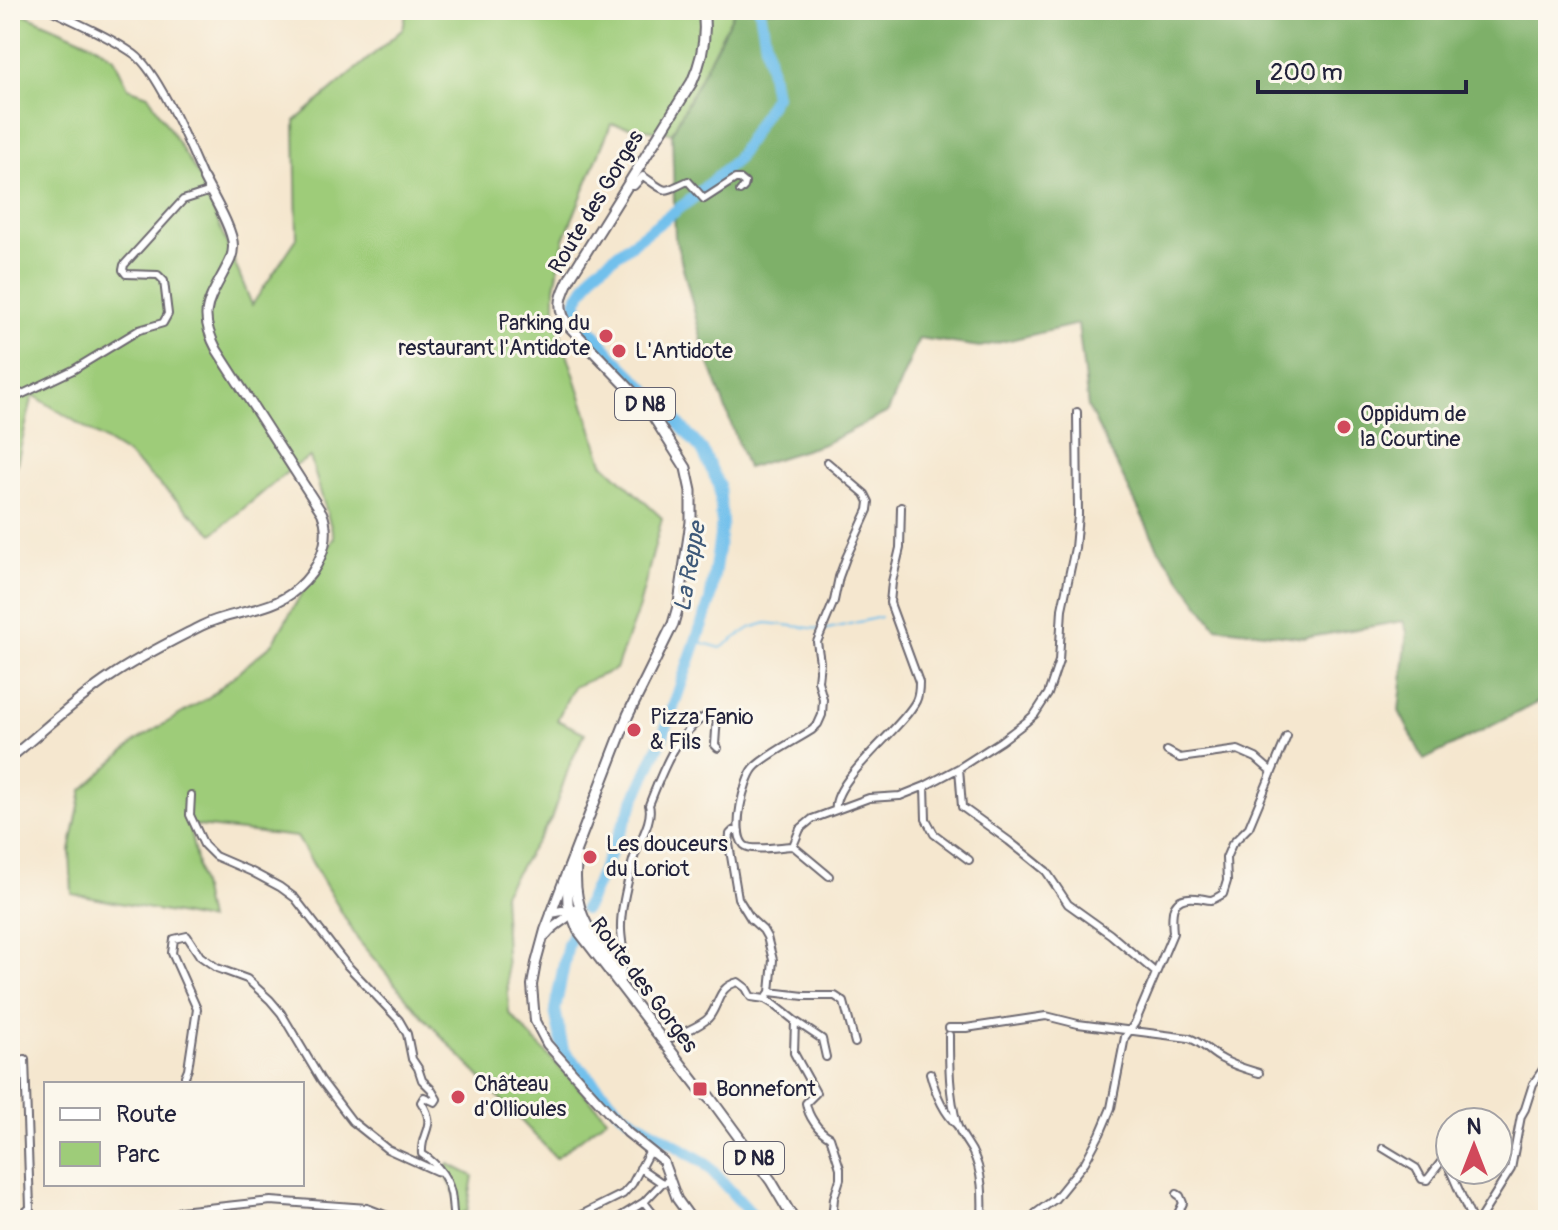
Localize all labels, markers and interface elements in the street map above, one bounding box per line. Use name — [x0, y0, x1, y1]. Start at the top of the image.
scale bar — [1258, 44, 1466, 94]
text: 200 m — [1270, 58, 1343, 87]
street label: Route des Gorges — [542, 125, 650, 279]
place label: Parking du restaurant l'Antidote — [398, 309, 590, 362]
marker: Parking du restaurant l'Antidote — [597, 327, 615, 345]
place label: L'Antidote — [635, 337, 733, 365]
marker: L'Antidote — [610, 342, 628, 360]
road number: D N8 — [615, 388, 675, 420]
place label: Oppidum de la Courtine — [1360, 400, 1466, 453]
marker: Oppidum de la Courtine — [1335, 418, 1353, 436]
water label: La Reppe — [668, 518, 712, 614]
place label: Pizza Fanio & Fils — [650, 703, 754, 756]
marker: Pizza Fanio & Fils — [625, 721, 643, 739]
place label: Les douceurs du Loriot — [606, 830, 728, 883]
marker: Les douceurs du Loriot — [581, 848, 599, 866]
street label: Route des Gorges — [584, 912, 704, 1058]
place label: Château d'Ollioules — [474, 1070, 566, 1123]
place label: Bonnefont — [716, 1075, 816, 1103]
marker: Bonnefont — [691, 1080, 709, 1098]
legend — [44, 1082, 304, 1186]
marker: Château d'Ollioules — [449, 1088, 467, 1106]
text: Route — [116, 1100, 177, 1129]
north arrow — [1434, 1106, 1514, 1186]
text: N — [1467, 1113, 1482, 1141]
text: Parc — [116, 1140, 160, 1169]
road number: D N8 — [724, 1142, 784, 1174]

